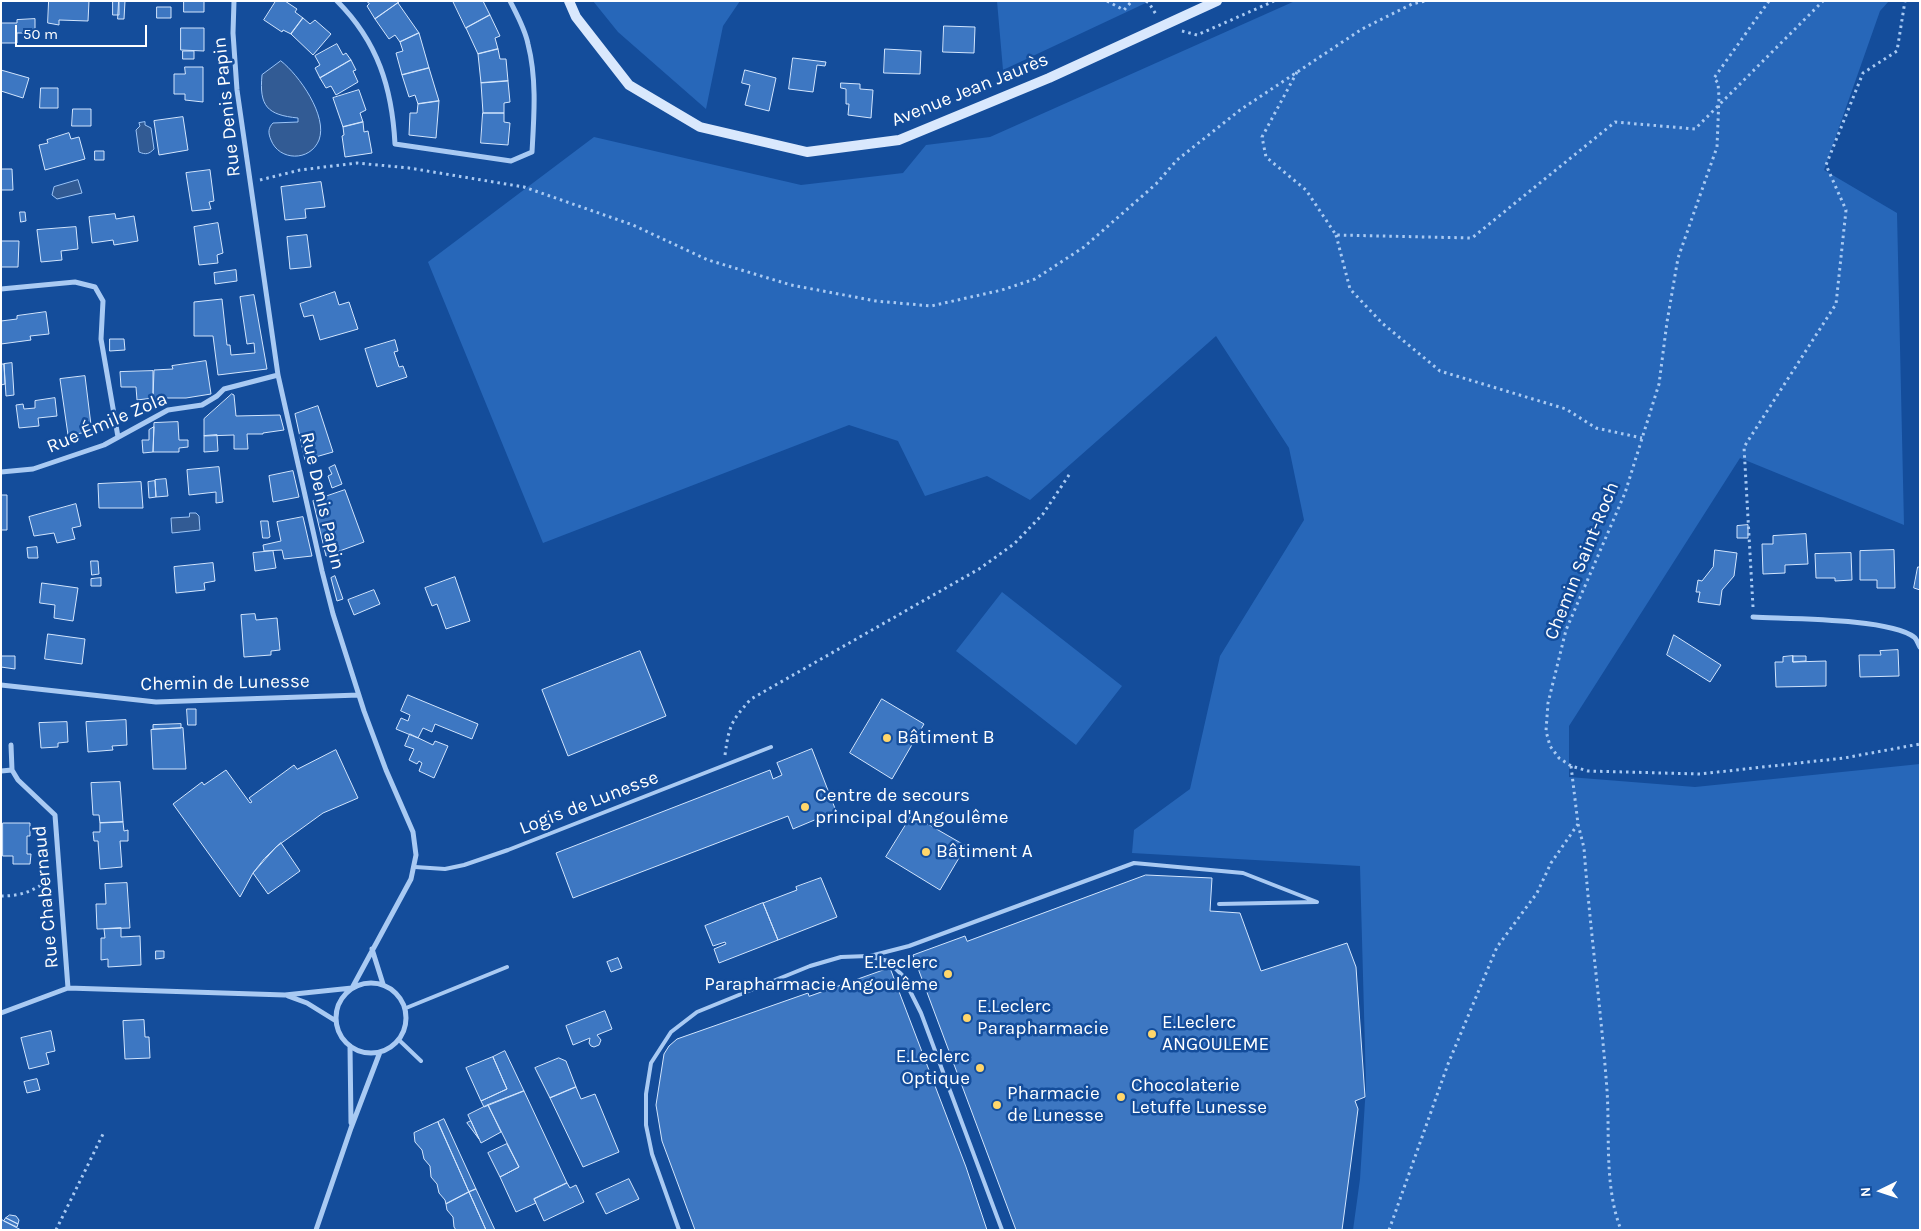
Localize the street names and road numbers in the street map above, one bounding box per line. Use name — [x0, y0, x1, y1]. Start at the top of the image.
street label: Rue Denis Papin — [208, 36, 246, 178]
street label: Avenue Jean Jaurès — [888, 48, 1052, 132]
street label: Rue Émile Zola — [43, 387, 171, 459]
street label: Rue Denis Papin — [295, 430, 349, 572]
street label: Chemin Saint-Roch — [1540, 479, 1624, 643]
street label: Chemin de Lunesse — [140, 670, 310, 696]
street label: Logis de Lunesse — [516, 766, 662, 840]
street label: Rue Chabernaud — [28, 825, 64, 969]

